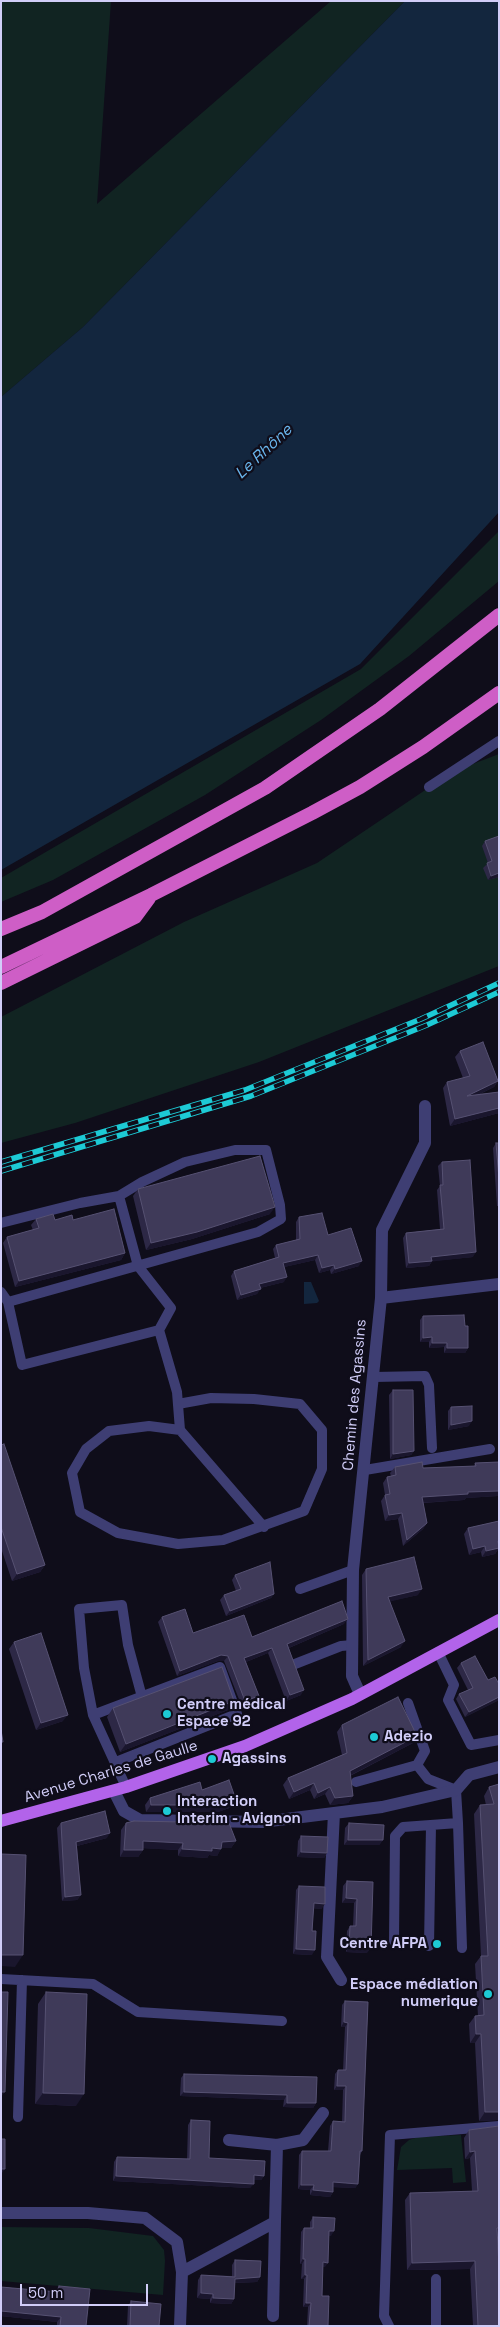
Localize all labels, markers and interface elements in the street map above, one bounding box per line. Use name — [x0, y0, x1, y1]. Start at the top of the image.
water label: Le Rhône — [231, 421, 297, 483]
street label: Chemin des Agassins — [339, 1319, 371, 1471]
place label: Centre médical Espace 92 — [177, 1696, 286, 1731]
marker: Centre médical Espace 92 — [161, 1708, 173, 1720]
place label: Adezio — [384, 1728, 433, 1746]
marker: Adezio — [368, 1731, 380, 1743]
street label: Avenue Charles de Gaulle — [22, 1737, 200, 1807]
place label: Agassins — [222, 1750, 286, 1768]
marker: Agassins — [206, 1753, 218, 1765]
place label: Interaction Interim - Avignon — [177, 1793, 301, 1828]
marker: Interaction Interim - Avignon — [161, 1805, 173, 1817]
place label: Centre AFPA — [339, 1935, 427, 1953]
marker: Centre AFPA — [431, 1938, 443, 1950]
place label: Espace médiation numerique — [350, 1976, 478, 2011]
marker: Espace médiation numerique — [482, 1988, 494, 2000]
scale bar — [22, 2274, 150, 2306]
text: 50 m — [28, 2283, 63, 2302]

